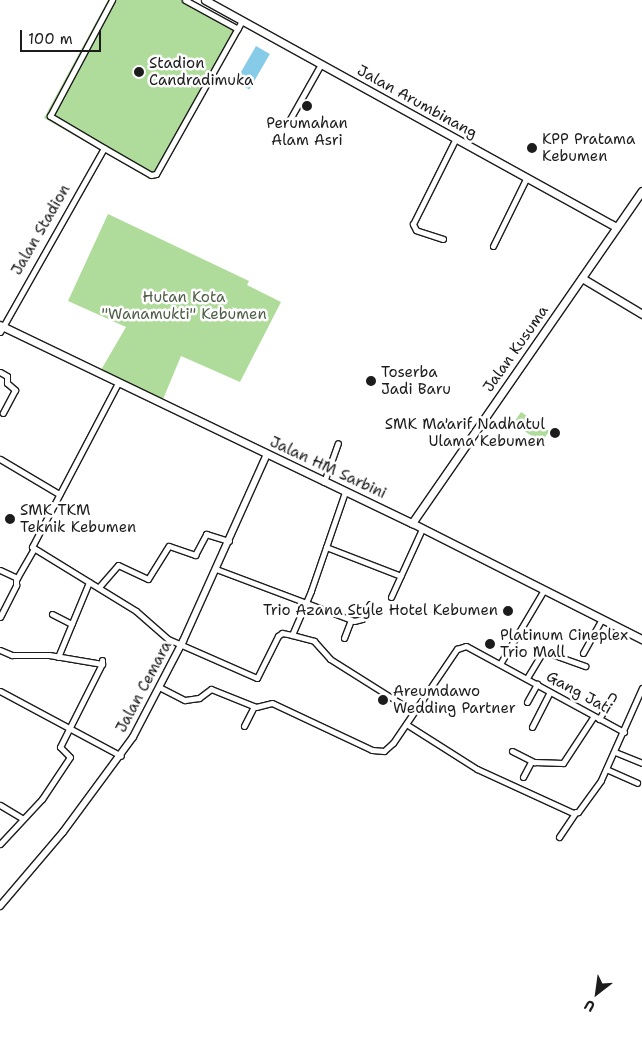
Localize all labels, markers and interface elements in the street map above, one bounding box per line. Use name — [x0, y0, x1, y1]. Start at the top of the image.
scale bar — [22, 20, 104, 52]
text: 100 m — [28, 29, 73, 49]
place label: Stadion Candradimuka — [149, 54, 253, 89]
street label: Jalan Arumbinang — [354, 62, 480, 142]
marker: Stadion Candradimuka — [133, 66, 145, 78]
marker: Perumahan Alam Asri — [301, 100, 313, 112]
place label: Perumahan Alam Asri — [266, 114, 348, 149]
place label: KPP Pratama Kebumen — [542, 130, 635, 165]
marker: KPP Pratama Kebumen — [526, 142, 538, 154]
street label: Jalan Stadion — [8, 182, 74, 278]
park label: Hutan Kota "Wanamukti" Kebumen — [101, 288, 267, 323]
street label: Jalan Kusuma — [480, 302, 552, 396]
place label: Toserba Jadi Baru — [381, 363, 451, 398]
marker: Toserba Jadi Baru — [365, 375, 377, 387]
place label: SMK Ma'arif Nadhatul Ulama Kebumen — [385, 415, 545, 450]
marker: SMK Ma'arif Nadhatul Ulama Kebumen — [549, 427, 561, 439]
street label: Jalan HM Sarbini — [267, 433, 389, 503]
place label: SMK TKM Teknik Kebumen — [20, 501, 136, 536]
marker: SMK TKM Teknik Kebumen — [4, 513, 16, 525]
place label: Trio Azana Style Hotel Kebumen — [263, 602, 498, 620]
marker: Trio Azana Style Hotel Kebumen — [502, 605, 514, 617]
place label: Platinum Cineplex Trio Mall — [500, 626, 628, 661]
street label: Jalan Cemara — [112, 638, 176, 736]
marker: Platinum Cineplex Trio Mall — [484, 638, 496, 650]
street label: Gang Jati — [543, 668, 615, 718]
place label: Areumdawo Wedding Partner — [393, 682, 516, 717]
marker: Areumdawo Wedding Partner — [377, 694, 389, 706]
north arrow — [572, 968, 622, 1018]
text: U — [581, 996, 598, 1016]

